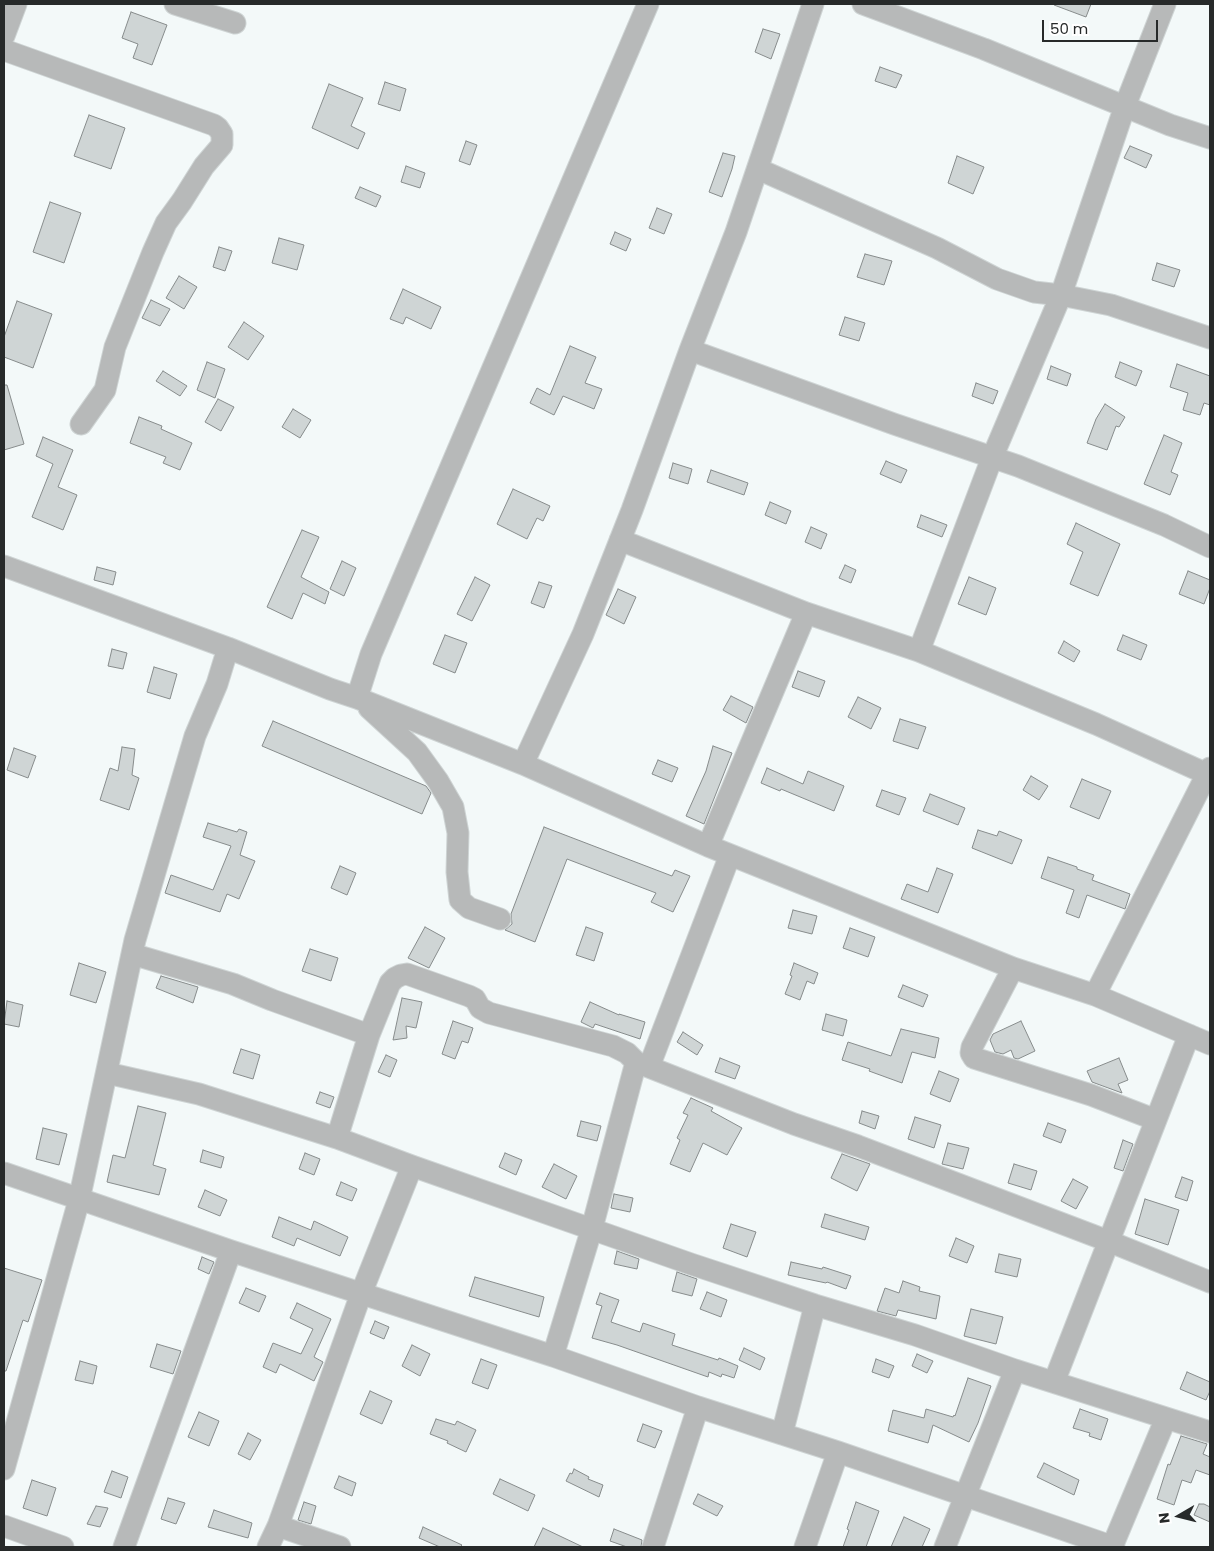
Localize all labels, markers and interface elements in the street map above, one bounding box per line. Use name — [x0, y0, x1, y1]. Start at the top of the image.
scale bar — [1044, 10, 1160, 42]
text: 50 m — [1050, 18, 1088, 39]
north arrow — [1154, 1491, 1204, 1541]
text: N — [1154, 1511, 1175, 1525]

